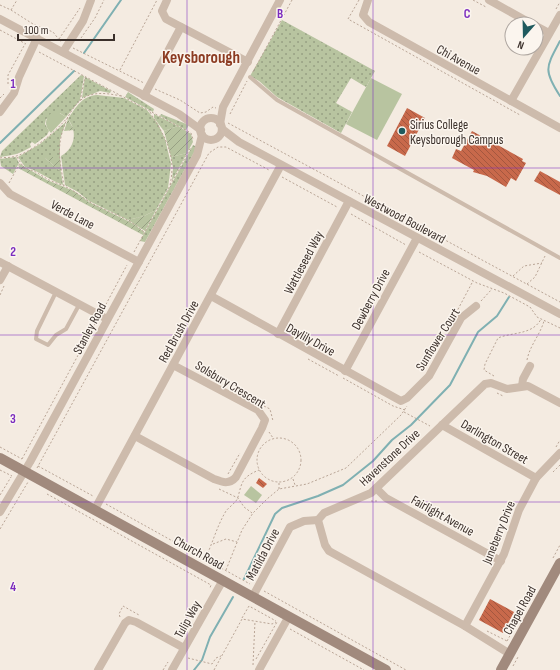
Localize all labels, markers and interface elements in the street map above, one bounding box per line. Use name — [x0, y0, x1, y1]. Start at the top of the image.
text: B — [277, 6, 283, 22]
text: C — [464, 6, 471, 22]
scale bar — [18, 16, 114, 42]
north arrow — [504, 16, 544, 56]
text: 100 m — [24, 23, 49, 38]
text: N — [516, 38, 526, 52]
street label: Chi Avenue — [434, 41, 483, 79]
district label: Keysborough — [162, 48, 240, 68]
text: 1 — [10, 76, 16, 92]
place label: Sirius College Keysborough Campus — [410, 117, 504, 148]
marker: Sirius College Keysborough Campus — [397, 126, 407, 136]
street label: Westwood Boulevard — [361, 191, 448, 247]
street label: Verde Lane — [48, 197, 97, 233]
street label: Wattleseed Way — [281, 228, 327, 297]
text: 2 — [10, 244, 16, 260]
street label: Dewberry Drive — [348, 266, 394, 333]
street label: Red Brush Drive — [155, 298, 202, 365]
street label: Stanley Road — [70, 300, 110, 357]
street label: Sunflower Court — [412, 305, 463, 374]
street label: Daylily Drive — [283, 320, 338, 360]
street label: Solsbury Crescent — [192, 358, 269, 412]
text: 3 — [10, 411, 16, 427]
street label: Darlington Street — [458, 416, 531, 468]
street label: Havenstone Drive — [356, 426, 423, 490]
street label: Fairlight Avenue — [408, 492, 477, 540]
street label: Juneberry Drive — [479, 498, 519, 567]
street label: Matilda Drive — [243, 526, 283, 583]
street label: Church Road — [170, 532, 227, 573]
text: 4 — [10, 579, 16, 595]
street label: Chapel Road — [500, 583, 540, 638]
street label: Tulip Way — [171, 598, 205, 641]

